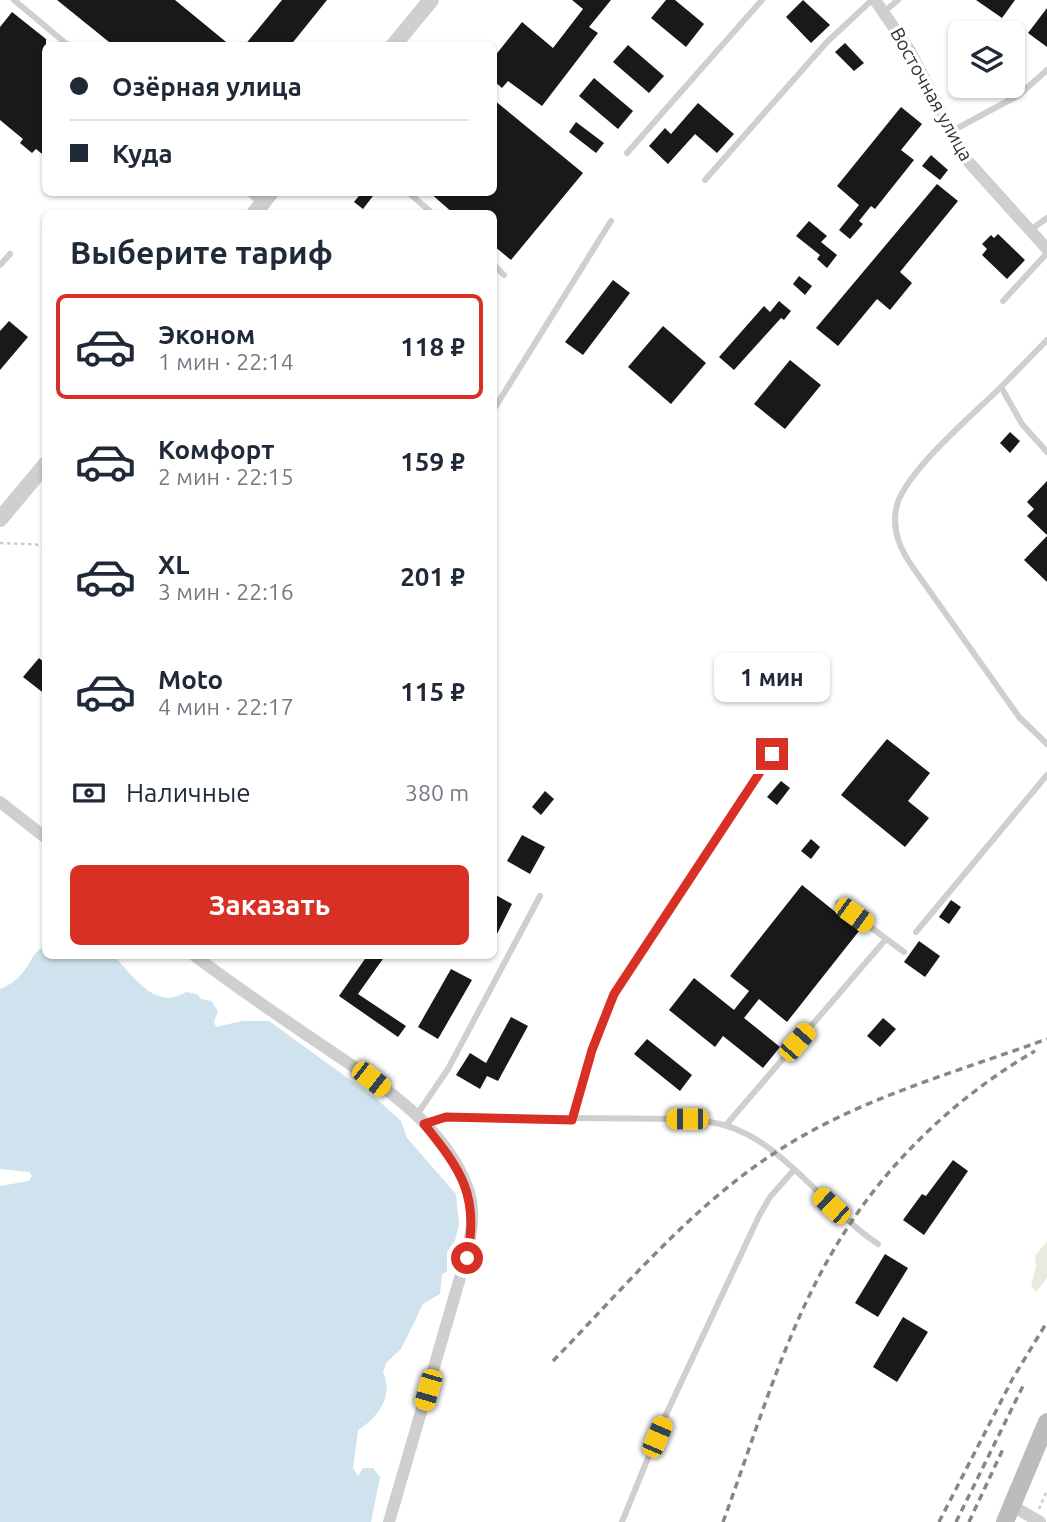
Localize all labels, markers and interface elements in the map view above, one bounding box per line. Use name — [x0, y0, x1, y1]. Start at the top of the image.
map controls — [948, 21, 1025, 98]
button: layers — [948, 21, 1025, 98]
street label: Восточная улица — [886, 23, 978, 165]
text: Озёрная улица — [112, 72, 302, 101]
text: Куда — [112, 139, 173, 168]
text: Выберите тариф — [70, 234, 333, 270]
icon: car — [74, 315, 137, 378]
text: Эконом — [158, 320, 255, 349]
text: 118 ₽ — [400, 332, 465, 361]
text: 1 мин · 22:14 — [158, 349, 294, 374]
icon: car — [74, 430, 137, 493]
text: Комфорт — [158, 435, 274, 464]
text: 159 ₽ — [400, 447, 465, 476]
text: 2 мин · 22:15 — [158, 464, 294, 489]
icon: car — [74, 545, 137, 608]
text: XL — [158, 550, 189, 579]
text: 201 ₽ — [400, 562, 465, 591]
text: 3 мин · 22:16 — [158, 579, 294, 604]
callout: 1 мин — [714, 652, 830, 702]
icon: car — [74, 660, 137, 723]
text: Moto — [158, 665, 223, 694]
text: 1 мин — [740, 665, 804, 690]
text: 115 ₽ — [400, 677, 465, 706]
text: 4 мин · 22:17 — [158, 694, 294, 719]
route end — [756, 738, 788, 770]
icon: cash — [70, 774, 108, 812]
text: Наличные — [126, 778, 251, 807]
text: 380 m — [405, 780, 469, 805]
button: Заказать — [70, 865, 469, 945]
car — [831, 894, 878, 936]
car — [776, 1019, 819, 1065]
car — [348, 1058, 395, 1100]
car — [667, 1109, 709, 1130]
car — [809, 1184, 854, 1228]
route start — [451, 1242, 483, 1274]
car — [413, 1367, 444, 1413]
car — [640, 1414, 675, 1460]

